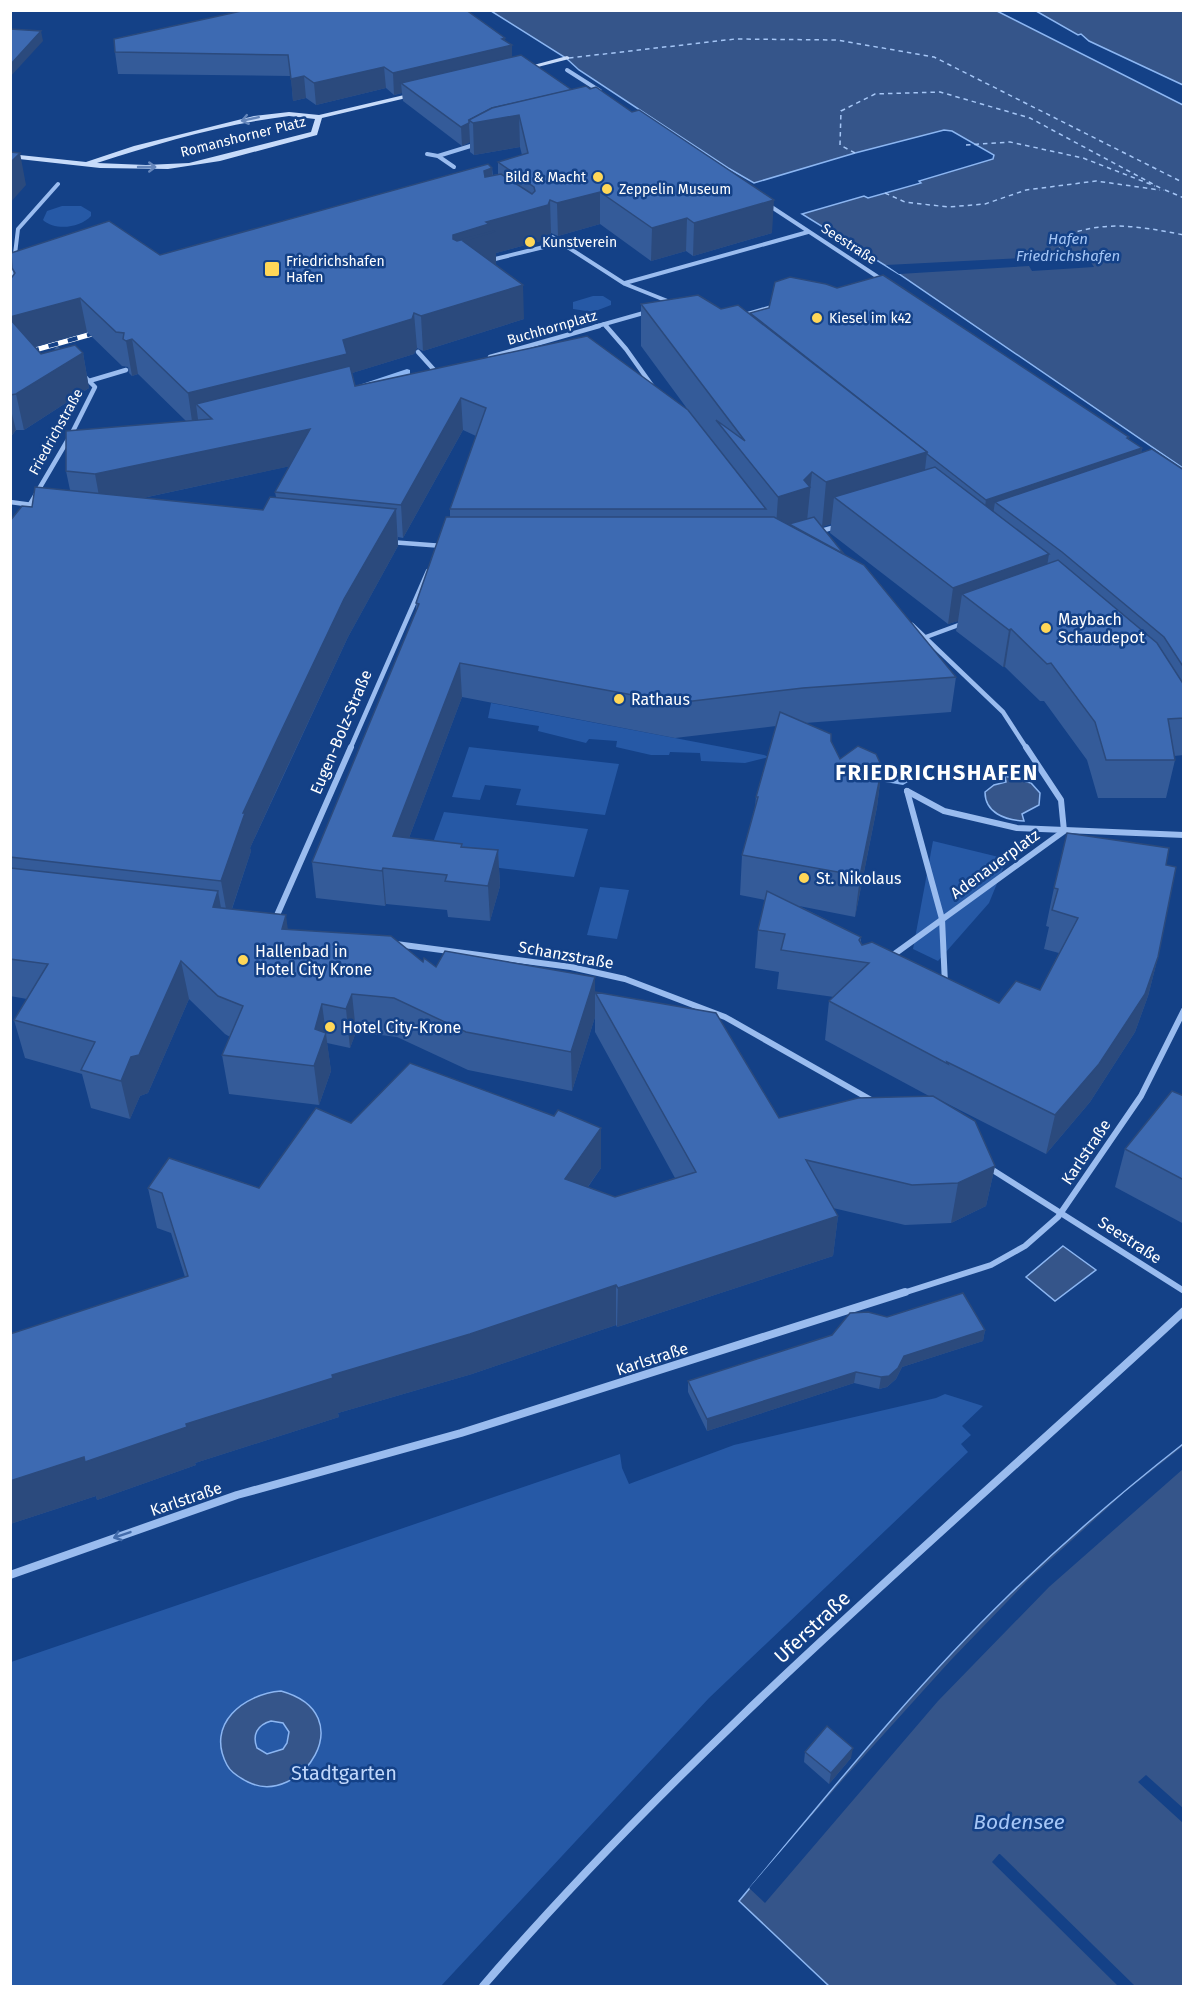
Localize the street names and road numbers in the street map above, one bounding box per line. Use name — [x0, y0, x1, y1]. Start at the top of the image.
street label: Romanshorner Platz — [179, 113, 307, 161]
street label: Seestraße — [818, 220, 880, 268]
street label: Buchhornplatz — [505, 307, 599, 349]
street label: Friedrichstraße — [25, 386, 87, 478]
street label: Eugen-Bolz-Straße — [306, 667, 376, 797]
street label: Adenauerplatz — [947, 825, 1043, 903]
street label: Schanzstraße — [517, 937, 615, 973]
street label: Karlstraße — [1057, 1116, 1115, 1188]
street label: Seestraße — [1095, 1212, 1165, 1268]
street label: Karlstraße — [614, 1338, 690, 1380]
street label: Karlstraße — [148, 1478, 224, 1520]
street label: Uferstraße — [769, 1586, 855, 1668]

